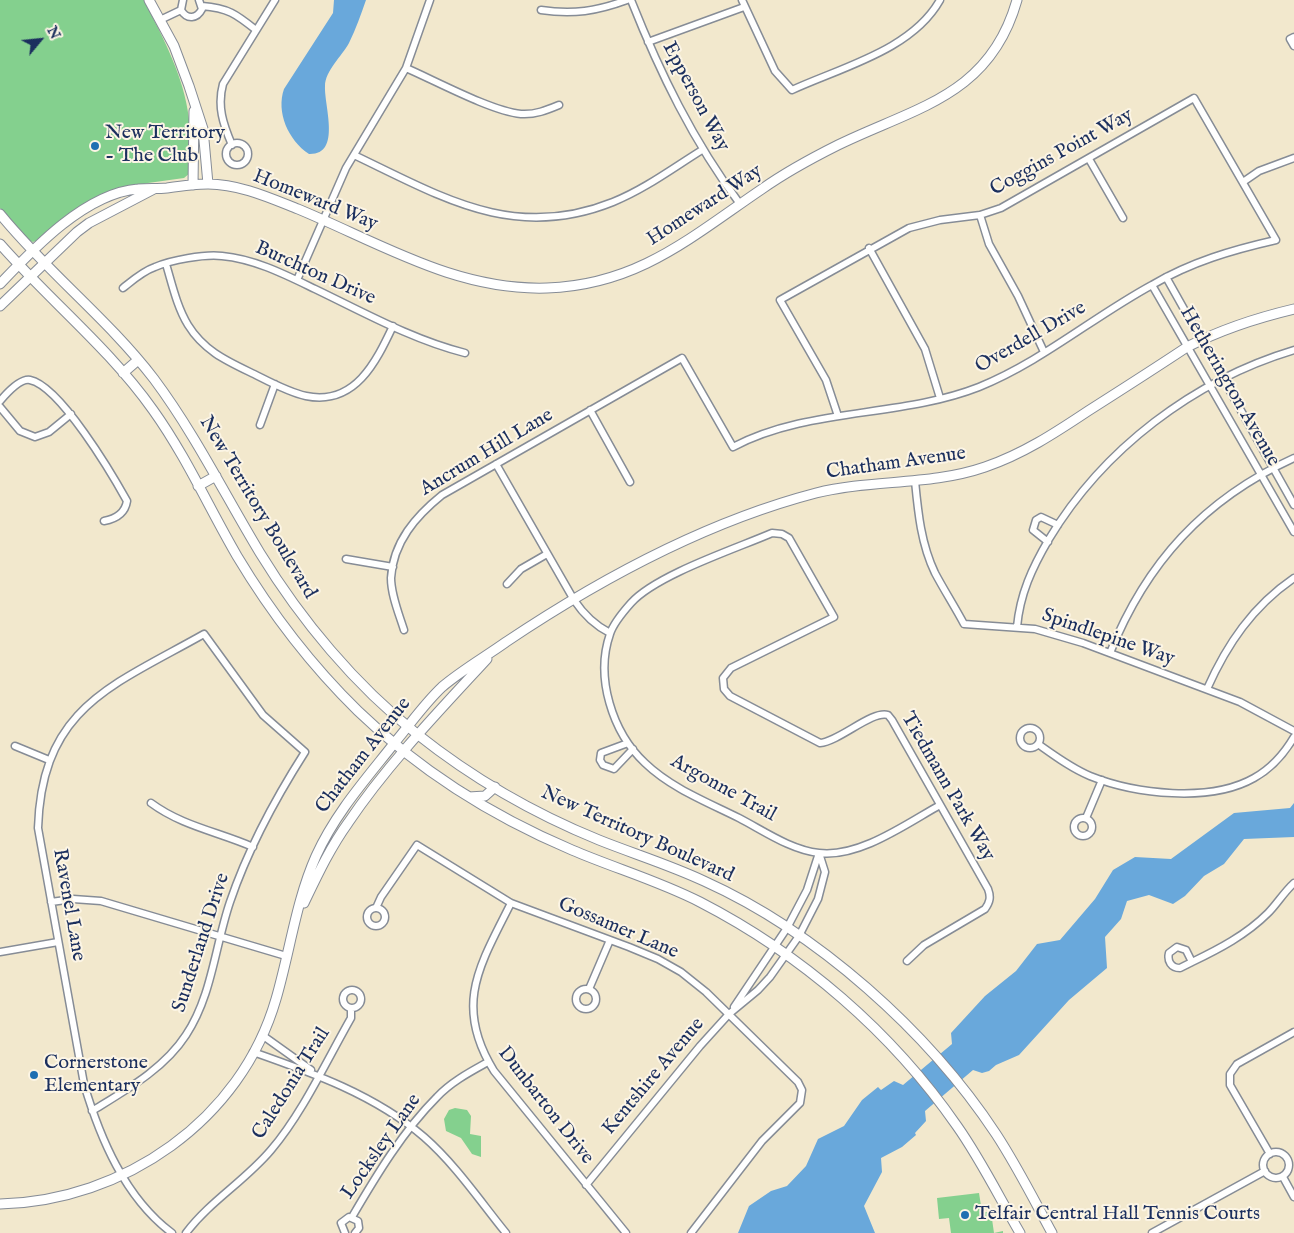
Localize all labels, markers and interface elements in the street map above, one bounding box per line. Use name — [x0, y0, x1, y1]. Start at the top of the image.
north arrow — [15, 15, 65, 65]
text: N — [42, 23, 64, 43]
street label: Epperson Way — [656, 38, 734, 156]
street label: Coggins Point Way — [986, 104, 1138, 202]
place label: New Territory - The Club — [105, 122, 225, 169]
marker: New Territory - The Club — [89, 140, 101, 152]
street label: Homeward Way — [643, 160, 767, 252]
street label: Homeward Way — [249, 165, 381, 237]
street label: Burchton Drive — [251, 237, 379, 311]
street label: Overdell Drive — [971, 297, 1091, 379]
street label: Hetherington Avenue — [1173, 303, 1285, 471]
street label: Ancrum Hill Lane — [416, 404, 558, 502]
street label: New Territory Boulevard — [193, 412, 321, 604]
street label: Chatham Avenue — [825, 442, 967, 486]
street label: Spindlepine Way — [1039, 604, 1177, 672]
street label: Chatham Avenue — [311, 693, 417, 819]
street label: Tiedmann Park Way — [895, 708, 999, 866]
street label: Argonne Trail — [666, 750, 780, 828]
street label: New Territory Boulevard — [537, 782, 737, 888]
street label: Ravenel Lane — [46, 847, 90, 963]
street label: Sunderland Drive — [168, 870, 236, 1016]
street label: Gossamer Lane — [554, 893, 682, 965]
street label: Kentshire Avenue — [598, 1013, 710, 1141]
street label: Caledonia Trail — [248, 1023, 336, 1145]
street label: Dunbarton Drive — [492, 1042, 598, 1170]
place label: Cornerstone Elementary — [44, 1052, 148, 1099]
marker: Cornerstone Elementary — [28, 1069, 40, 1081]
street label: Locksley Lane — [337, 1090, 427, 1204]
place label: Telfair Central Hall Tennis Courts — [975, 1203, 1260, 1227]
marker: Telfair Central Hall Tennis Courts — [959, 1209, 971, 1221]

